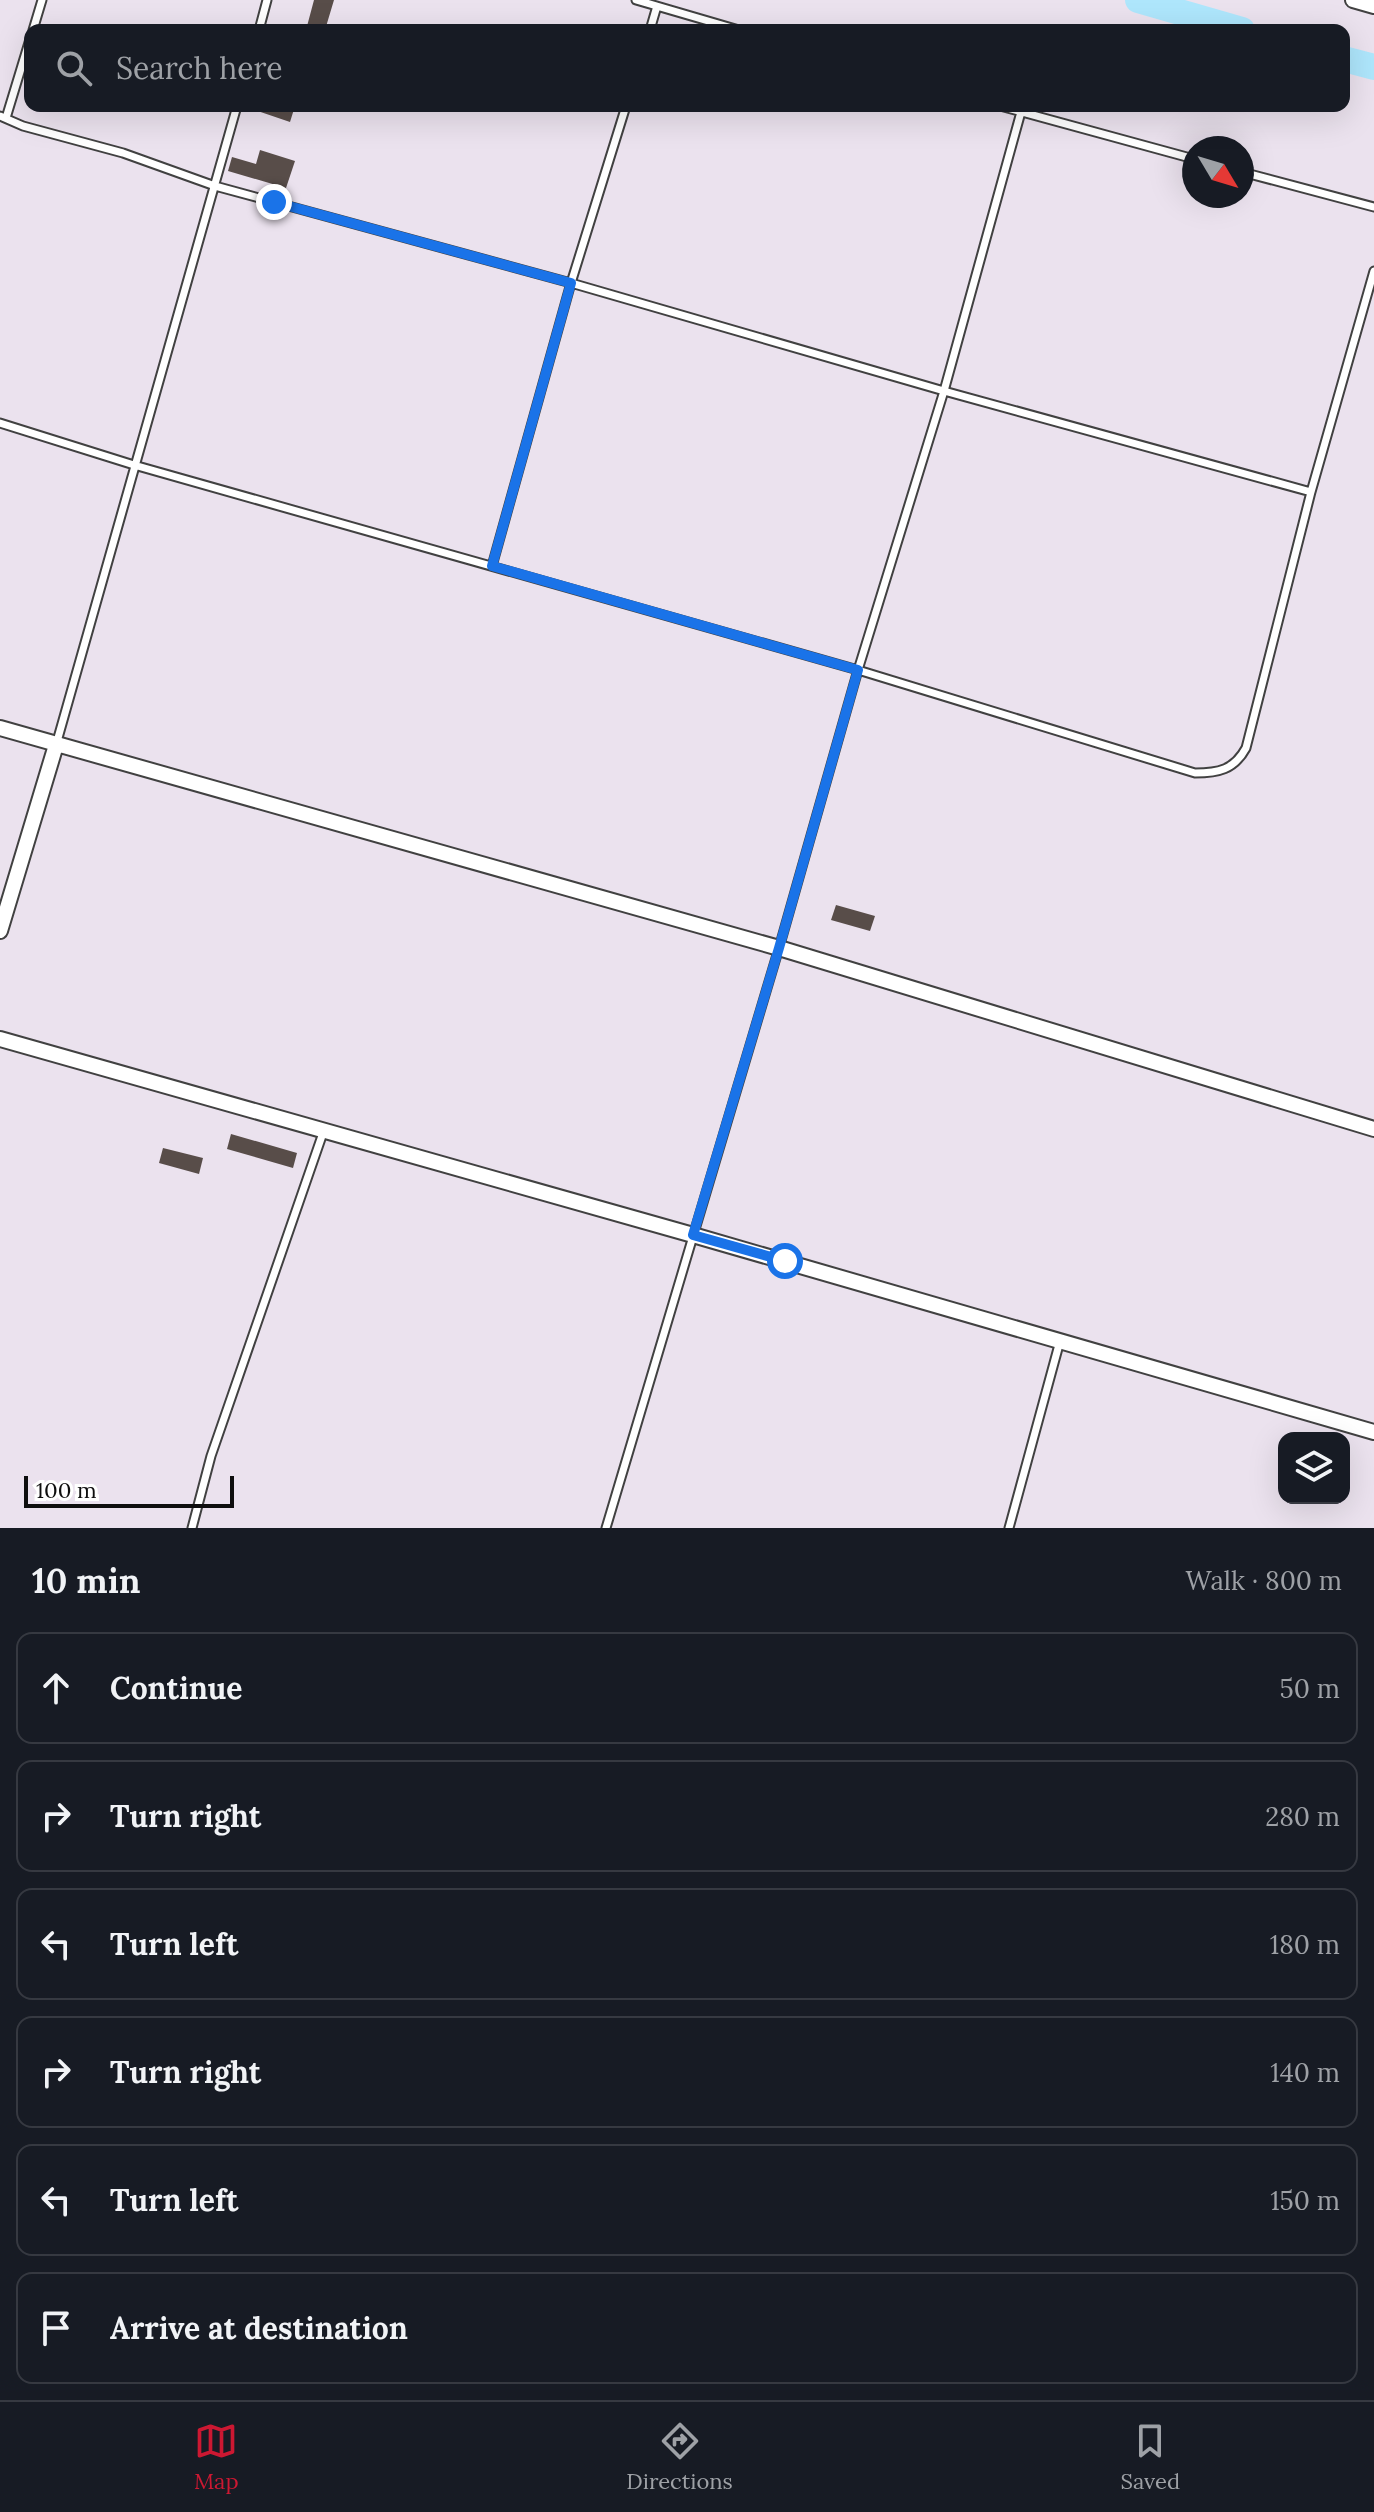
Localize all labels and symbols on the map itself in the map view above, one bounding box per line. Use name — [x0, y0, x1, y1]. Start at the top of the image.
north arrow — [1182, 136, 1254, 208]
route end — [256, 184, 292, 220]
route start — [767, 1243, 803, 1279]
scale bar — [24, 1472, 234, 1508]

